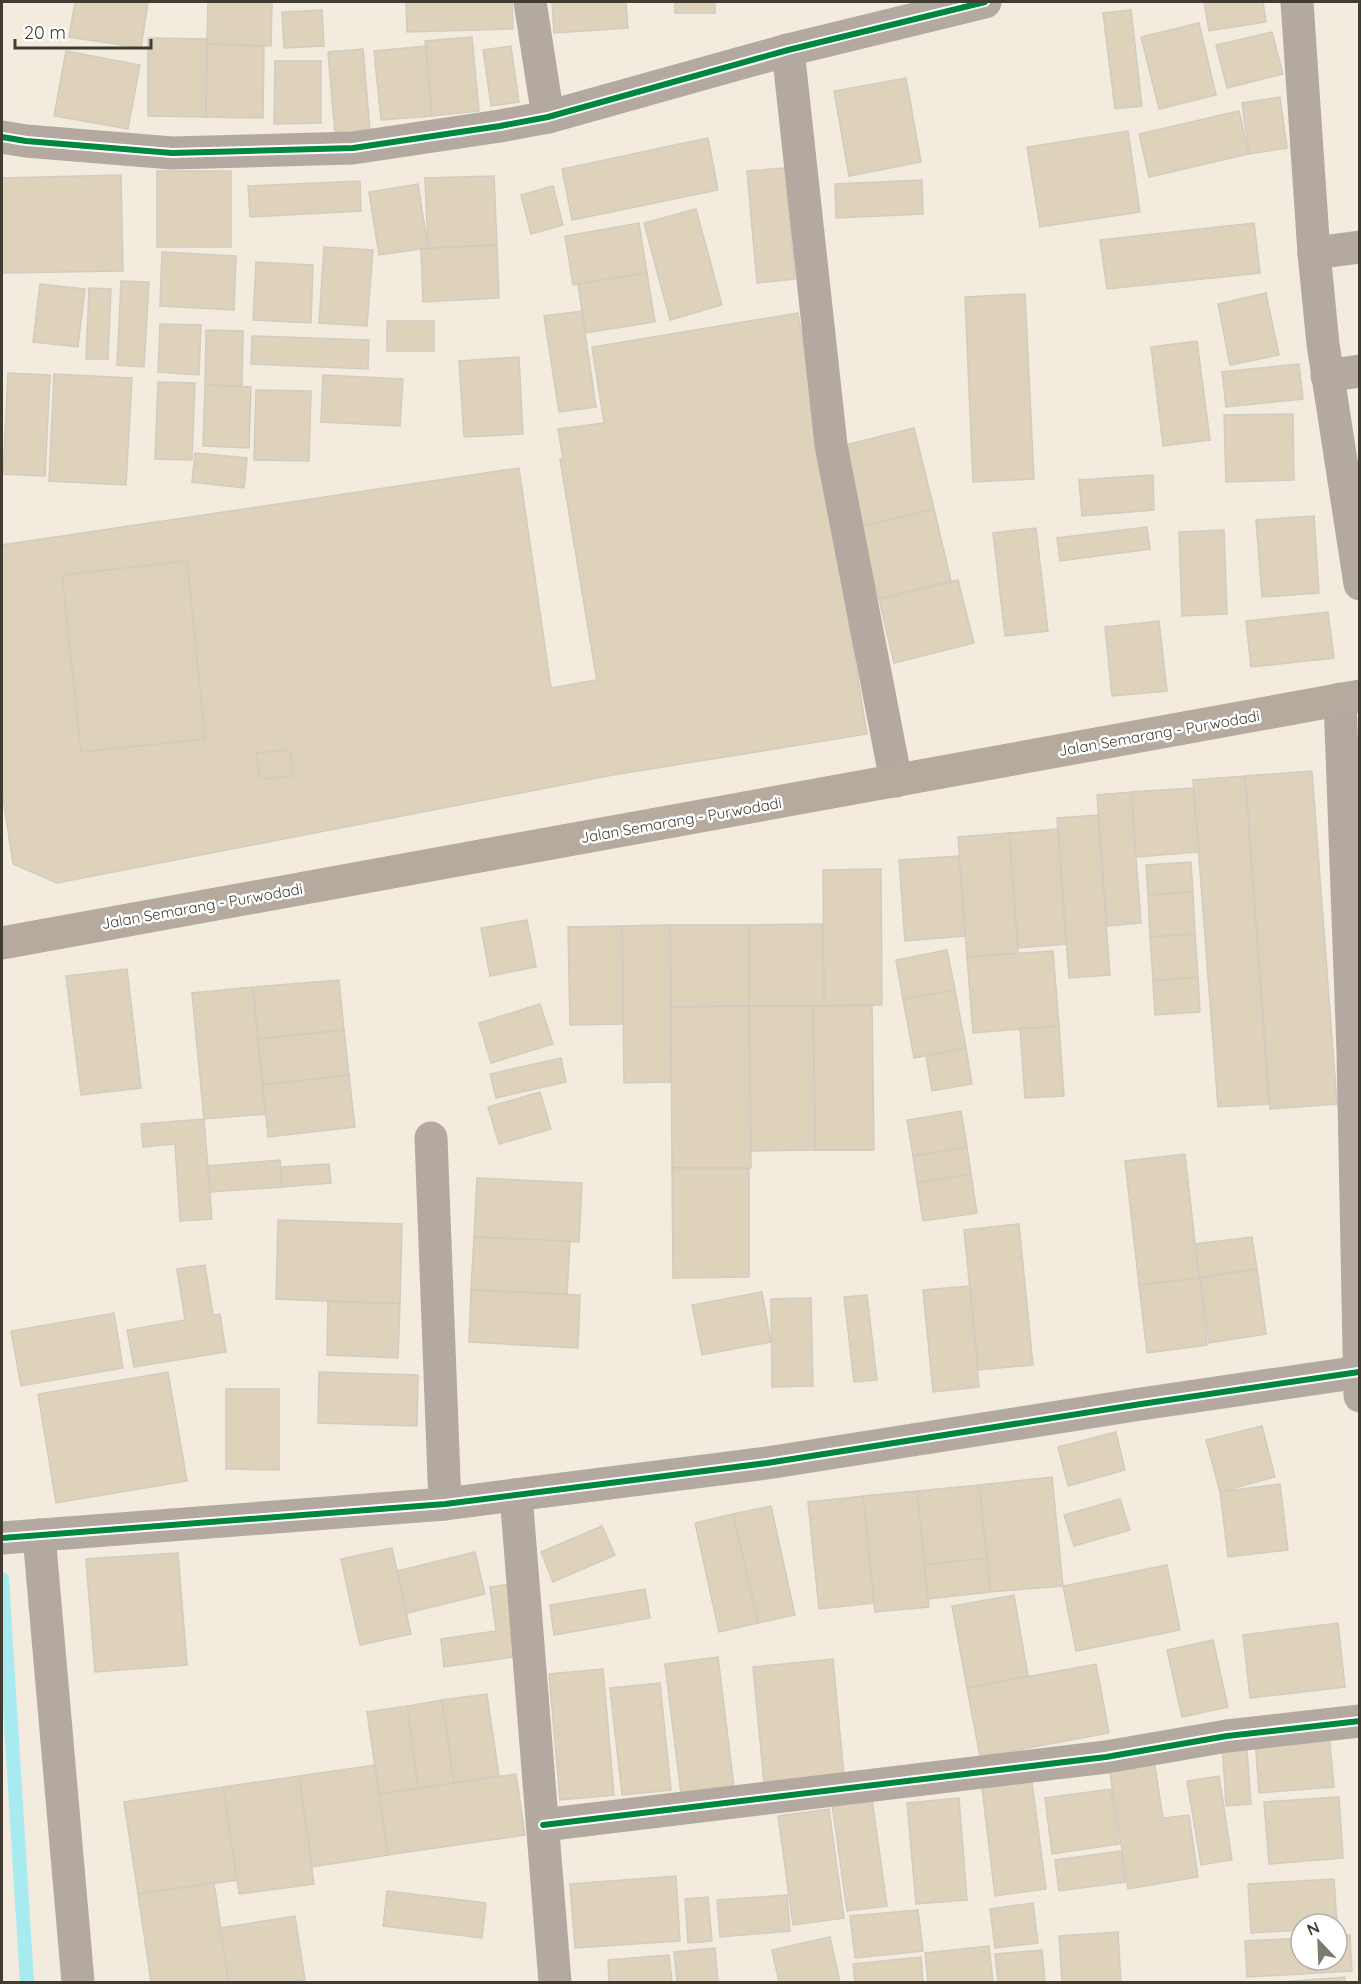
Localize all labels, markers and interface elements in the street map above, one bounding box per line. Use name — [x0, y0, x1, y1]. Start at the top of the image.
scale bar — [15, 12, 152, 50]
text: 20 m — [24, 21, 66, 44]
street label: Jalan Semarang - Purwodadi — [1057, 706, 1261, 760]
street label: Jalan Semarang - Purwodadi — [579, 793, 783, 847]
street label: Jalan Semarang - Purwodadi — [100, 879, 304, 933]
north arrow — [1289, 1912, 1349, 1972]
text: N — [1304, 1917, 1322, 1940]

